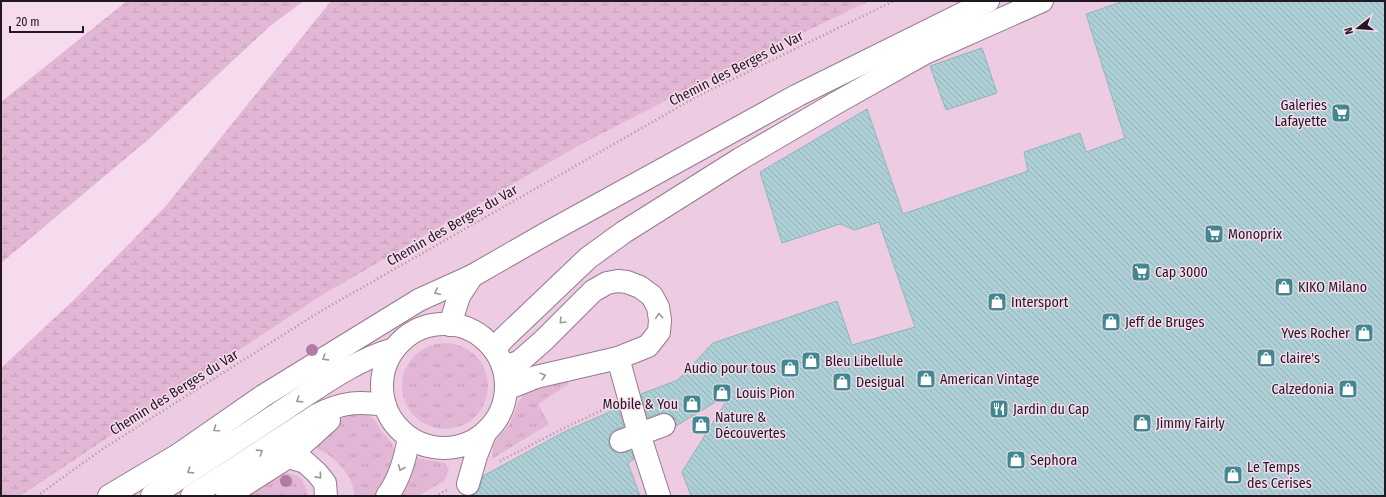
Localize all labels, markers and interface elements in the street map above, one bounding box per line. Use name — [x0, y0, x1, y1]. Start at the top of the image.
scale bar — [10, 8, 83, 34]
north arrow — [1338, 8, 1378, 48]
text: 20 m — [16, 15, 40, 29]
text: N — [1342, 26, 1356, 36]
street label: Chemin des Berges du Var — [666, 27, 806, 110]
place label: Galeries Lafayette — [1274, 97, 1327, 130]
supermarket icon: Galeries Lafayette — [1330, 102, 1352, 124]
street label: Chemin des Berges du Var — [384, 181, 521, 270]
supermarket icon: Monoprix — [1203, 223, 1225, 245]
place label: Monoprix — [1228, 226, 1283, 243]
supermarket icon: Cap 3000 — [1130, 261, 1152, 283]
place label: Cap 3000 — [1155, 264, 1208, 281]
shop icon: KIKO Milano — [1273, 276, 1295, 298]
place label: KIKO Milano — [1298, 279, 1367, 296]
one-way arrow — [433, 287, 441, 295]
shop icon: Intersport — [986, 291, 1008, 313]
place label: Intersport — [1011, 294, 1069, 311]
shop icon: Jeff de Bruges — [1100, 311, 1122, 333]
one-way arrow — [655, 313, 664, 319]
place label: Jeff de Bruges — [1125, 314, 1204, 331]
one-way arrow — [560, 316, 567, 324]
shop icon: Yves Rocher — [1353, 322, 1375, 344]
place label: Yves Rocher — [1281, 325, 1350, 342]
street label: Chemin des Berges du Var — [107, 346, 242, 439]
shop icon: claire's — [1255, 347, 1277, 369]
shop icon: Bleu Libellule — [800, 350, 822, 372]
place label: claire's — [1280, 350, 1320, 367]
one-way arrow — [322, 353, 329, 361]
place label: Bleu Libellule — [825, 353, 903, 370]
shop icon: Audio pour tous — [779, 357, 801, 379]
place label: Audio pour tous — [684, 360, 776, 377]
shop icon: American Vintage — [915, 368, 937, 390]
shop icon: Desigual — [831, 371, 853, 393]
place label: American Vintage — [940, 371, 1039, 388]
one-way arrow — [539, 372, 546, 380]
place label: Desigual — [856, 374, 905, 391]
shop icon: Calzedonia — [1337, 378, 1359, 400]
place label: Calzedonia — [1271, 381, 1334, 398]
shop icon: Louis Pion — [711, 382, 733, 404]
place label: Louis Pion — [736, 385, 795, 402]
shop icon: Mobile & You — [681, 393, 703, 415]
one-way arrow — [296, 395, 303, 403]
place label: Mobile & You — [602, 396, 678, 413]
restaurant icon: Jardin du Cap — [988, 398, 1010, 420]
place label: Jardin du Cap — [1013, 401, 1089, 418]
place label: Nature & Découvertes — [715, 409, 786, 442]
shop icon: Jimmy Fairly — [1131, 412, 1153, 434]
shop icon: Nature & Découvertes — [690, 414, 712, 436]
place label: Jimmy Fairly — [1156, 415, 1225, 432]
one-way arrow — [213, 424, 220, 432]
one-way arrow — [256, 449, 263, 457]
shop icon: Sephora — [1005, 449, 1027, 471]
place label: Sephora — [1030, 452, 1078, 469]
place label: Le Temps des Cerises — [1247, 459, 1312, 492]
one-way arrow — [398, 464, 406, 472]
shop icon: Le Temps des Cerises — [1222, 464, 1244, 486]
one-way arrow — [187, 467, 194, 474]
one-way arrow — [314, 471, 321, 478]

